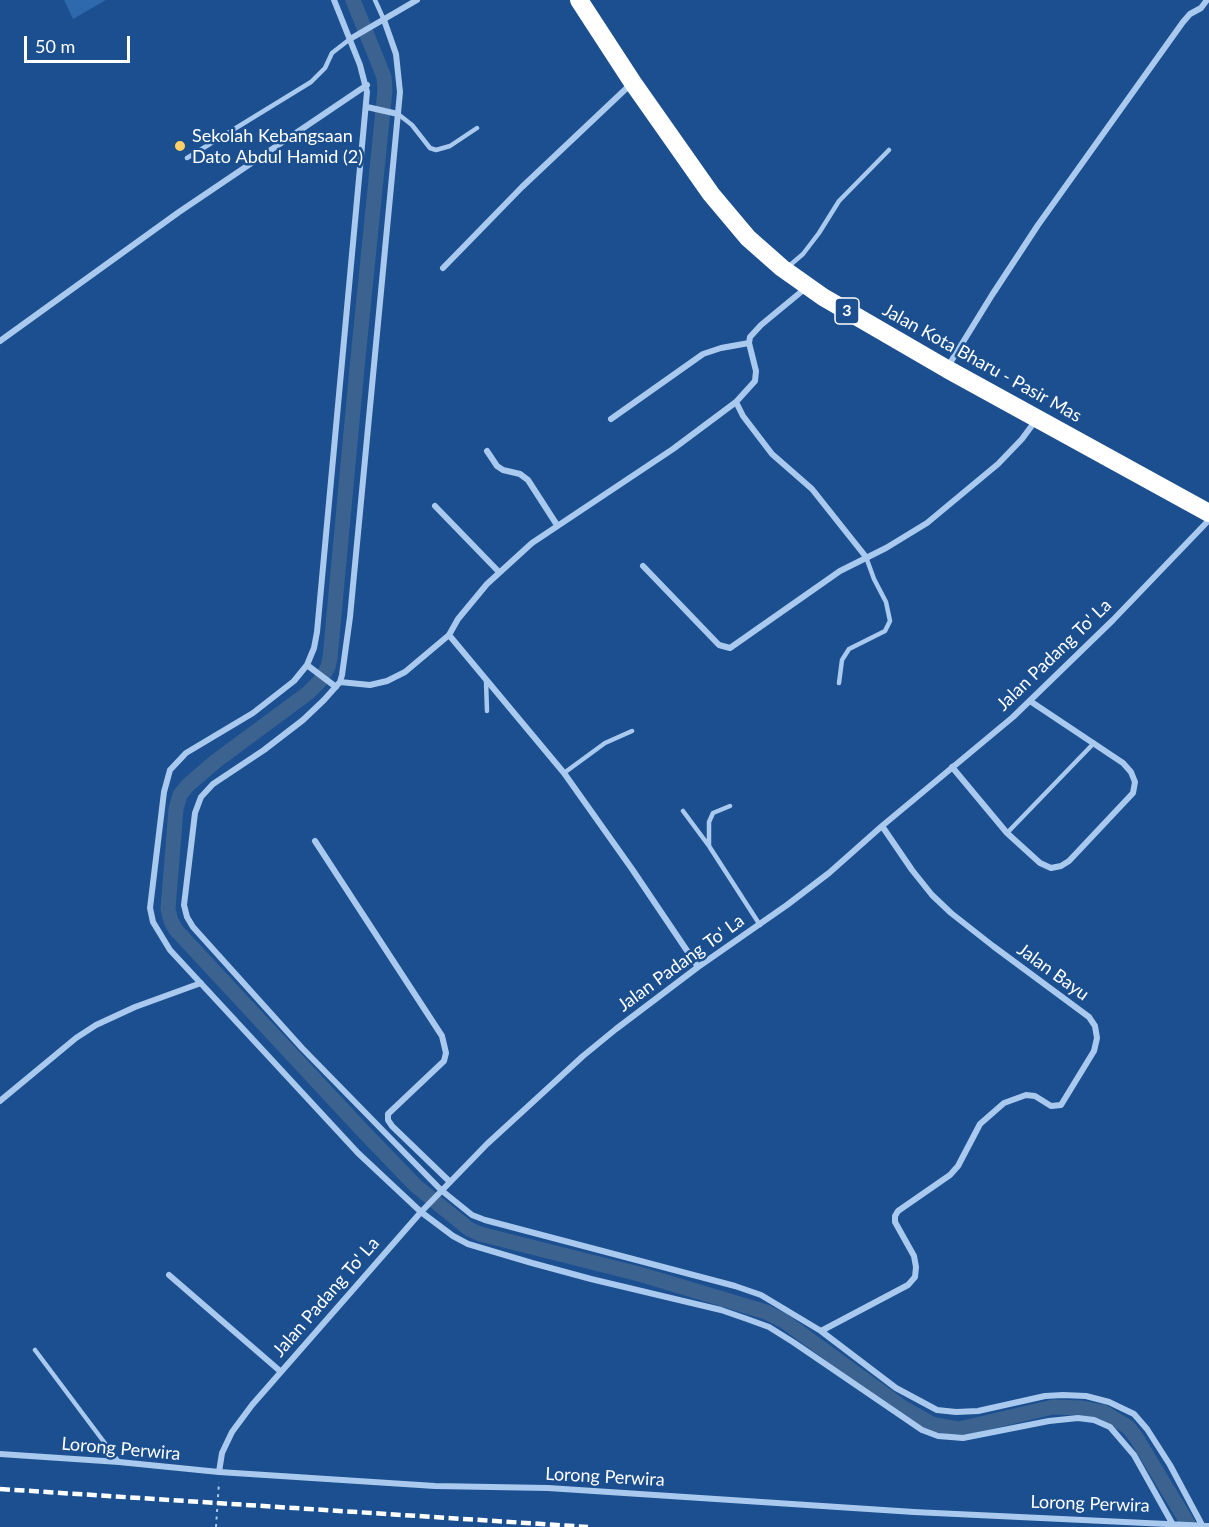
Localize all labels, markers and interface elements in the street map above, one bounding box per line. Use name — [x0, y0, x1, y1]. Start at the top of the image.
scale bar — [27, 24, 134, 62]
text: 50 m — [35, 35, 75, 57]
place label: Sekolah Kebangsaan Dato Abdul Hamid (2) — [192, 125, 363, 168]
marker: Sekolah Kebangsaan Dato Abdul Hamid (2) — [173, 139, 187, 153]
road number: 3 — [835, 298, 859, 324]
street label: Jalan Kota Bharu - Pasir Mas — [879, 299, 1085, 427]
street label: Jalan Padang To' La — [992, 595, 1116, 715]
street label: Jalan Padang To' La — [613, 910, 749, 1016]
street label: Jalan Bayu — [1013, 939, 1093, 1005]
street label: Jalan Padang To' La — [268, 1233, 384, 1361]
street label: Lorong Perwira — [61, 1433, 181, 1465]
street label: Lorong Perwira — [545, 1463, 665, 1491]
street label: Lorong Perwira — [1030, 1491, 1150, 1517]

